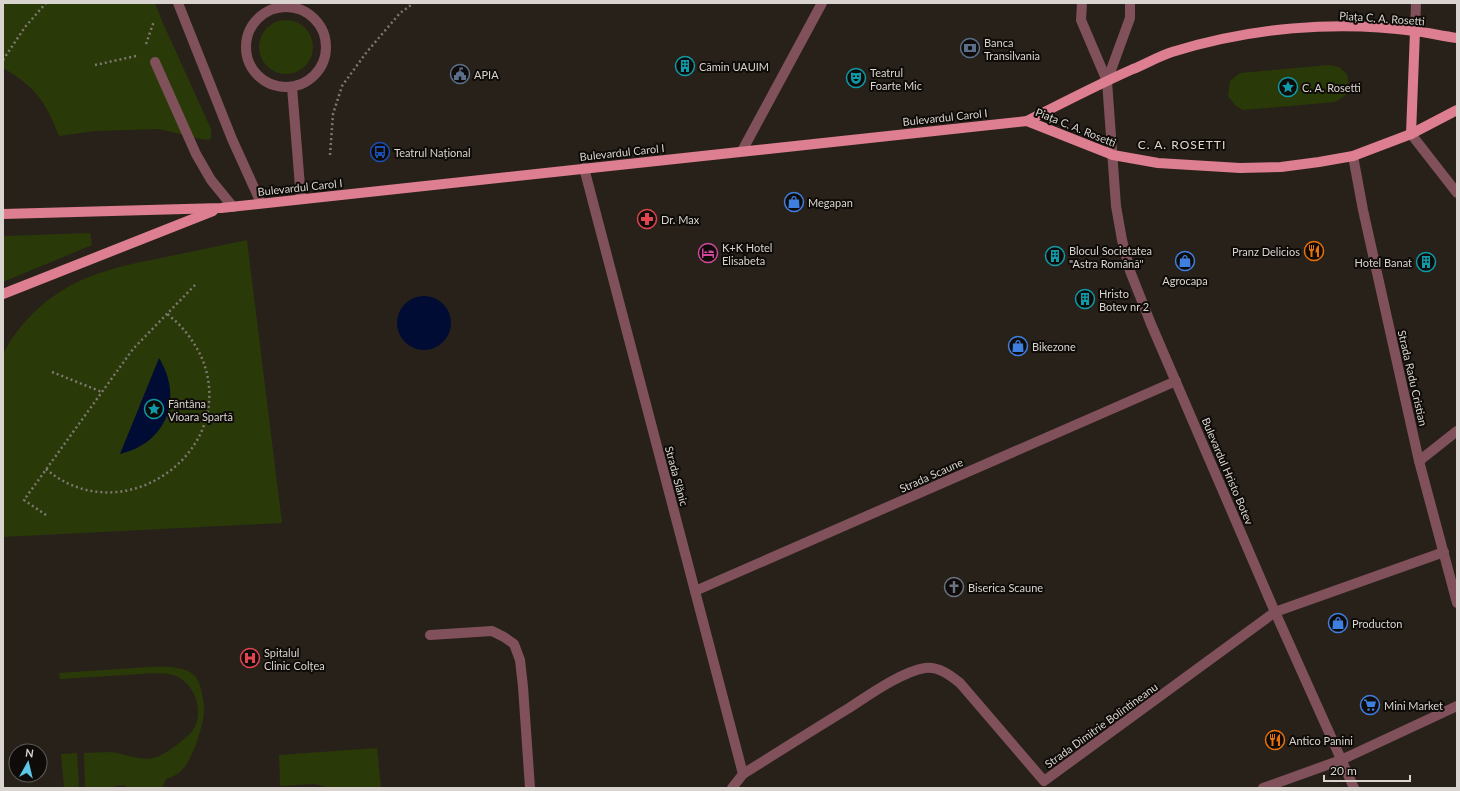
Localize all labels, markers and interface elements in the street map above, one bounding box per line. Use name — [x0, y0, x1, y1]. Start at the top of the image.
street label: Piața C. A. Rosetti — [1339, 9, 1425, 27]
place label: Banca Transilvania — [984, 36, 1040, 62]
bank icon: Banca Transilvania — [959, 37, 981, 59]
building icon: Cămin UAUIM — [674, 55, 696, 77]
place label: Cămin UAUIM — [699, 60, 769, 73]
public building icon: APIA — [449, 63, 471, 85]
place label: Teatrul Foarte Mic — [870, 66, 922, 92]
theatre icon: Teatrul Foarte Mic — [845, 67, 867, 89]
place label: APIA — [474, 68, 499, 81]
place icon: C. A. Rosetti — [1277, 76, 1299, 98]
place label: C. A. Rosetti — [1302, 81, 1361, 94]
street label: Piața C. A. Rosetti — [1034, 105, 1118, 149]
street label: Bulevardul Carol I — [902, 106, 988, 128]
district label: C. A. ROSETTI — [1138, 137, 1226, 152]
bus stop icon: Teatrul Național — [369, 141, 391, 163]
street label: Bulevardul Carol I — [579, 141, 665, 163]
place label: Teatrul Național — [394, 146, 471, 159]
street label: Bulevardul Carol I — [257, 176, 343, 198]
shop icon: Megapan — [783, 191, 805, 213]
place label: Megapan — [808, 196, 853, 209]
pharmacy icon: Dr. Max — [636, 208, 658, 230]
place label: Dr. Max — [661, 213, 700, 226]
restaurant icon: Pranz Delicios — [1303, 240, 1325, 262]
place label: K+K Hotel Elisabeta — [722, 241, 772, 267]
hotel icon: K+K Hotel Elisabeta — [697, 242, 719, 264]
place label: Blocul Societatea "Astra Română" — [1069, 244, 1152, 270]
building icon: Blocul Societatea "Astra Română" — [1044, 245, 1066, 267]
place label: Pranz Delicios — [1232, 245, 1300, 258]
shop icon: Agrocapa — [1174, 250, 1196, 272]
building icon: Hotel Banat — [1415, 251, 1437, 273]
place label: Hotel Banat — [1355, 256, 1412, 269]
place label: Agrocapa — [1162, 274, 1208, 287]
place label: Hristo Botev nr 2 — [1099, 287, 1149, 313]
building icon: Hristo Botev nr 2 — [1074, 288, 1096, 310]
street label: Strada Radu Cristian — [1396, 329, 1430, 427]
shop icon: Bikezone — [1007, 335, 1029, 357]
place label: Bikezone — [1032, 340, 1076, 353]
place label: Fântâna Vioara Spartă — [168, 397, 233, 423]
place icon: Fântâna Vioara Spartă — [143, 398, 165, 420]
street label: Bulevardul Hristo Botev — [1200, 415, 1257, 527]
street label: Strada Slănic — [663, 445, 691, 507]
street label: Strada Scaune — [897, 455, 965, 495]
church icon: Biserica Scaune — [943, 576, 965, 598]
place label: Biserica Scaune — [968, 581, 1043, 594]
shop icon: Producton — [1327, 612, 1349, 634]
place label: Producton — [1352, 617, 1402, 630]
place label: Spitalul Clinic Colțea — [264, 646, 325, 672]
hospital icon: Spitalul Clinic Colțea — [239, 647, 261, 669]
street label: Strada Dimitrie Bolintineanu — [1042, 680, 1160, 770]
supermarket icon: Mini Market — [1359, 694, 1381, 716]
place label: Mini Market — [1384, 699, 1443, 712]
restaurant icon: Antico Panini — [1264, 729, 1286, 751]
place label: Antico Panini — [1289, 734, 1353, 747]
north arrow — [8, 743, 48, 783]
text: N — [24, 746, 35, 760]
scale bar — [1324, 757, 1410, 783]
text: 20 m — [1330, 763, 1357, 778]

